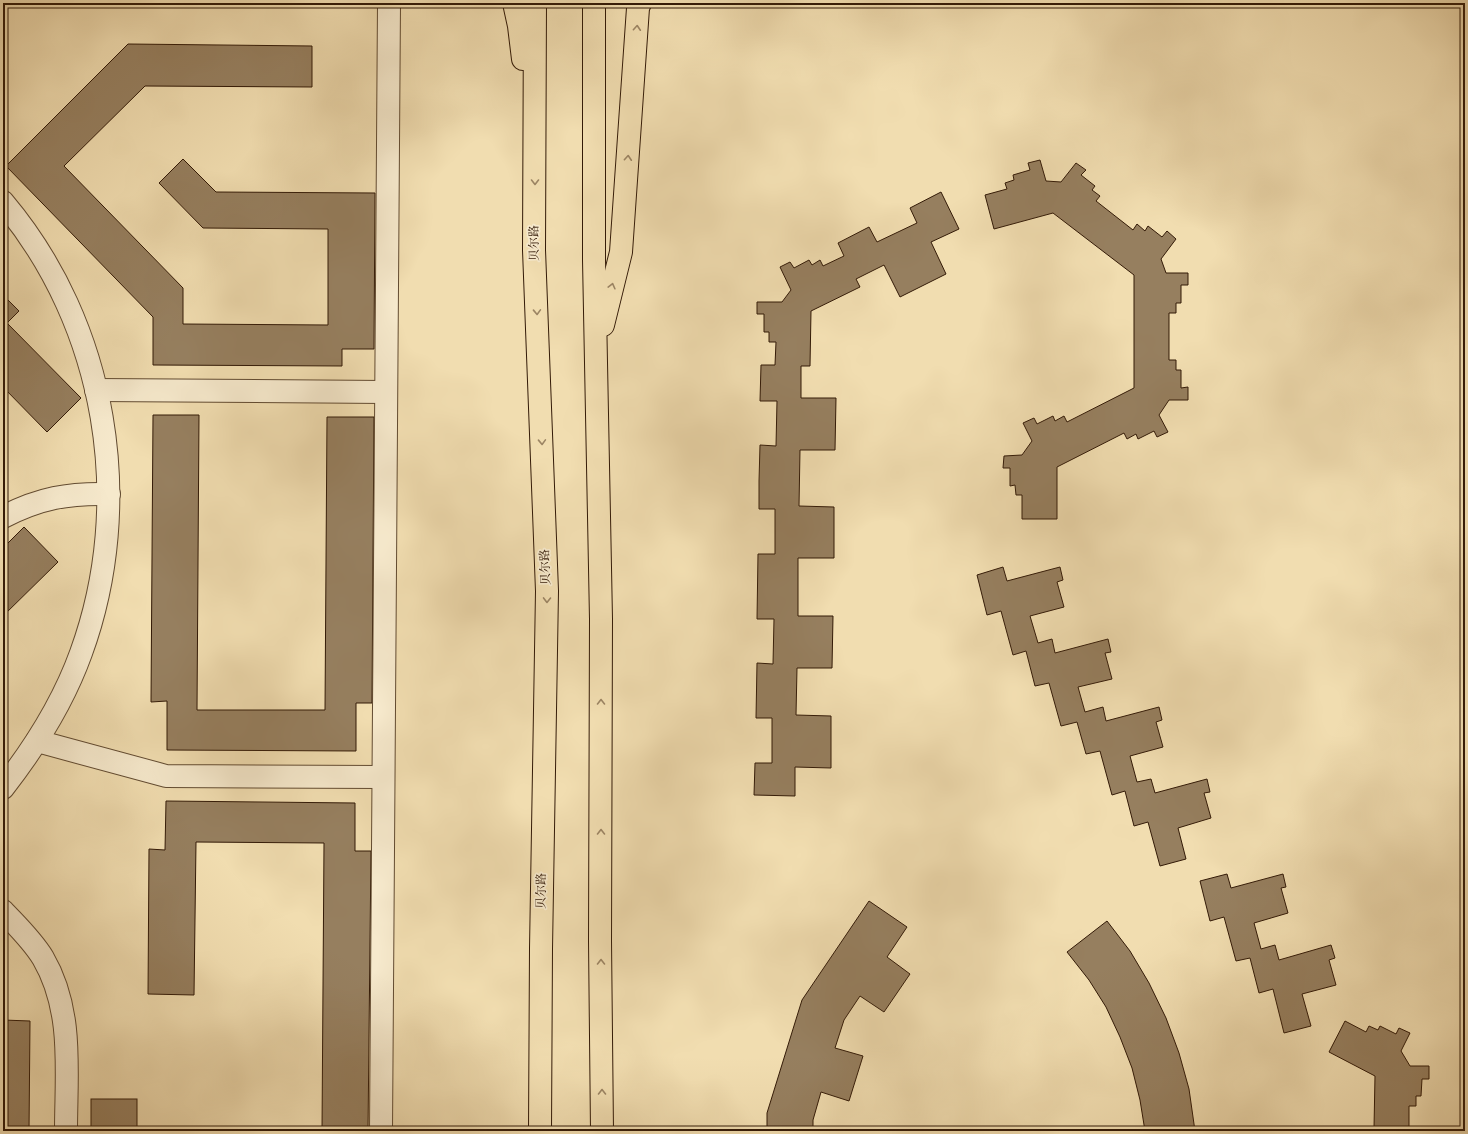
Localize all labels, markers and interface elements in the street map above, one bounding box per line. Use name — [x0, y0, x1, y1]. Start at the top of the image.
one-way arrow — [632, 25, 641, 31]
one-way arrow — [623, 155, 632, 161]
one-way arrow — [531, 179, 539, 185]
street label: 贝尔路 — [526, 225, 544, 261]
one-way arrow — [608, 283, 616, 290]
one-way arrow — [532, 309, 541, 315]
one-way arrow — [537, 439, 546, 445]
street label: 贝尔路 — [536, 549, 556, 585]
one-way arrow — [543, 597, 551, 603]
one-way arrow — [597, 699, 605, 705]
one-way arrow — [597, 829, 605, 835]
street label: 贝尔路 — [533, 873, 551, 909]
one-way arrow — [597, 959, 605, 965]
one-way arrow — [598, 1089, 606, 1095]

